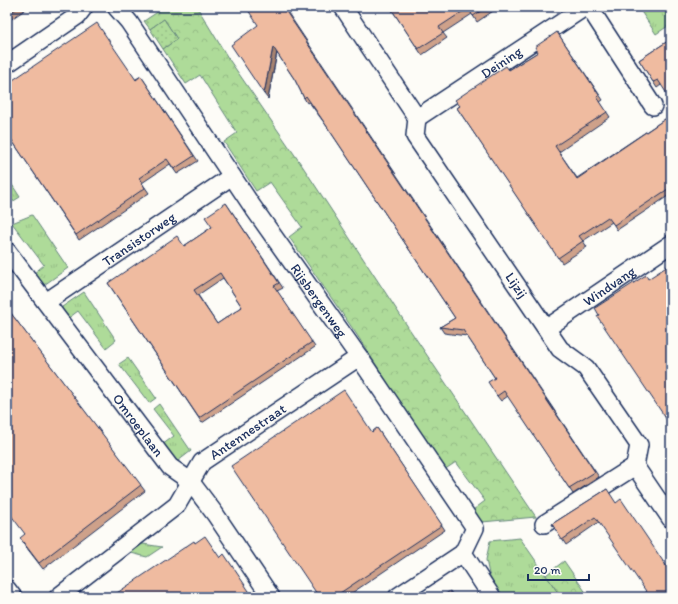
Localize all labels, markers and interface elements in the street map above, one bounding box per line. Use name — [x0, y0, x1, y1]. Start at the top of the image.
street label: Deining — [478, 43, 526, 82]
street label: Transistorweg — [99, 208, 180, 270]
street label: Rijsbergenweg — [287, 261, 351, 342]
street label: Windvang — [580, 262, 639, 310]
street label: Lijzij — [501, 269, 531, 302]
street label: Omroeplaan — [109, 390, 167, 461]
street label: Antennestraat — [206, 400, 289, 464]
scale bar — [528, 556, 589, 582]
text: 20 m — [534, 563, 561, 577]

